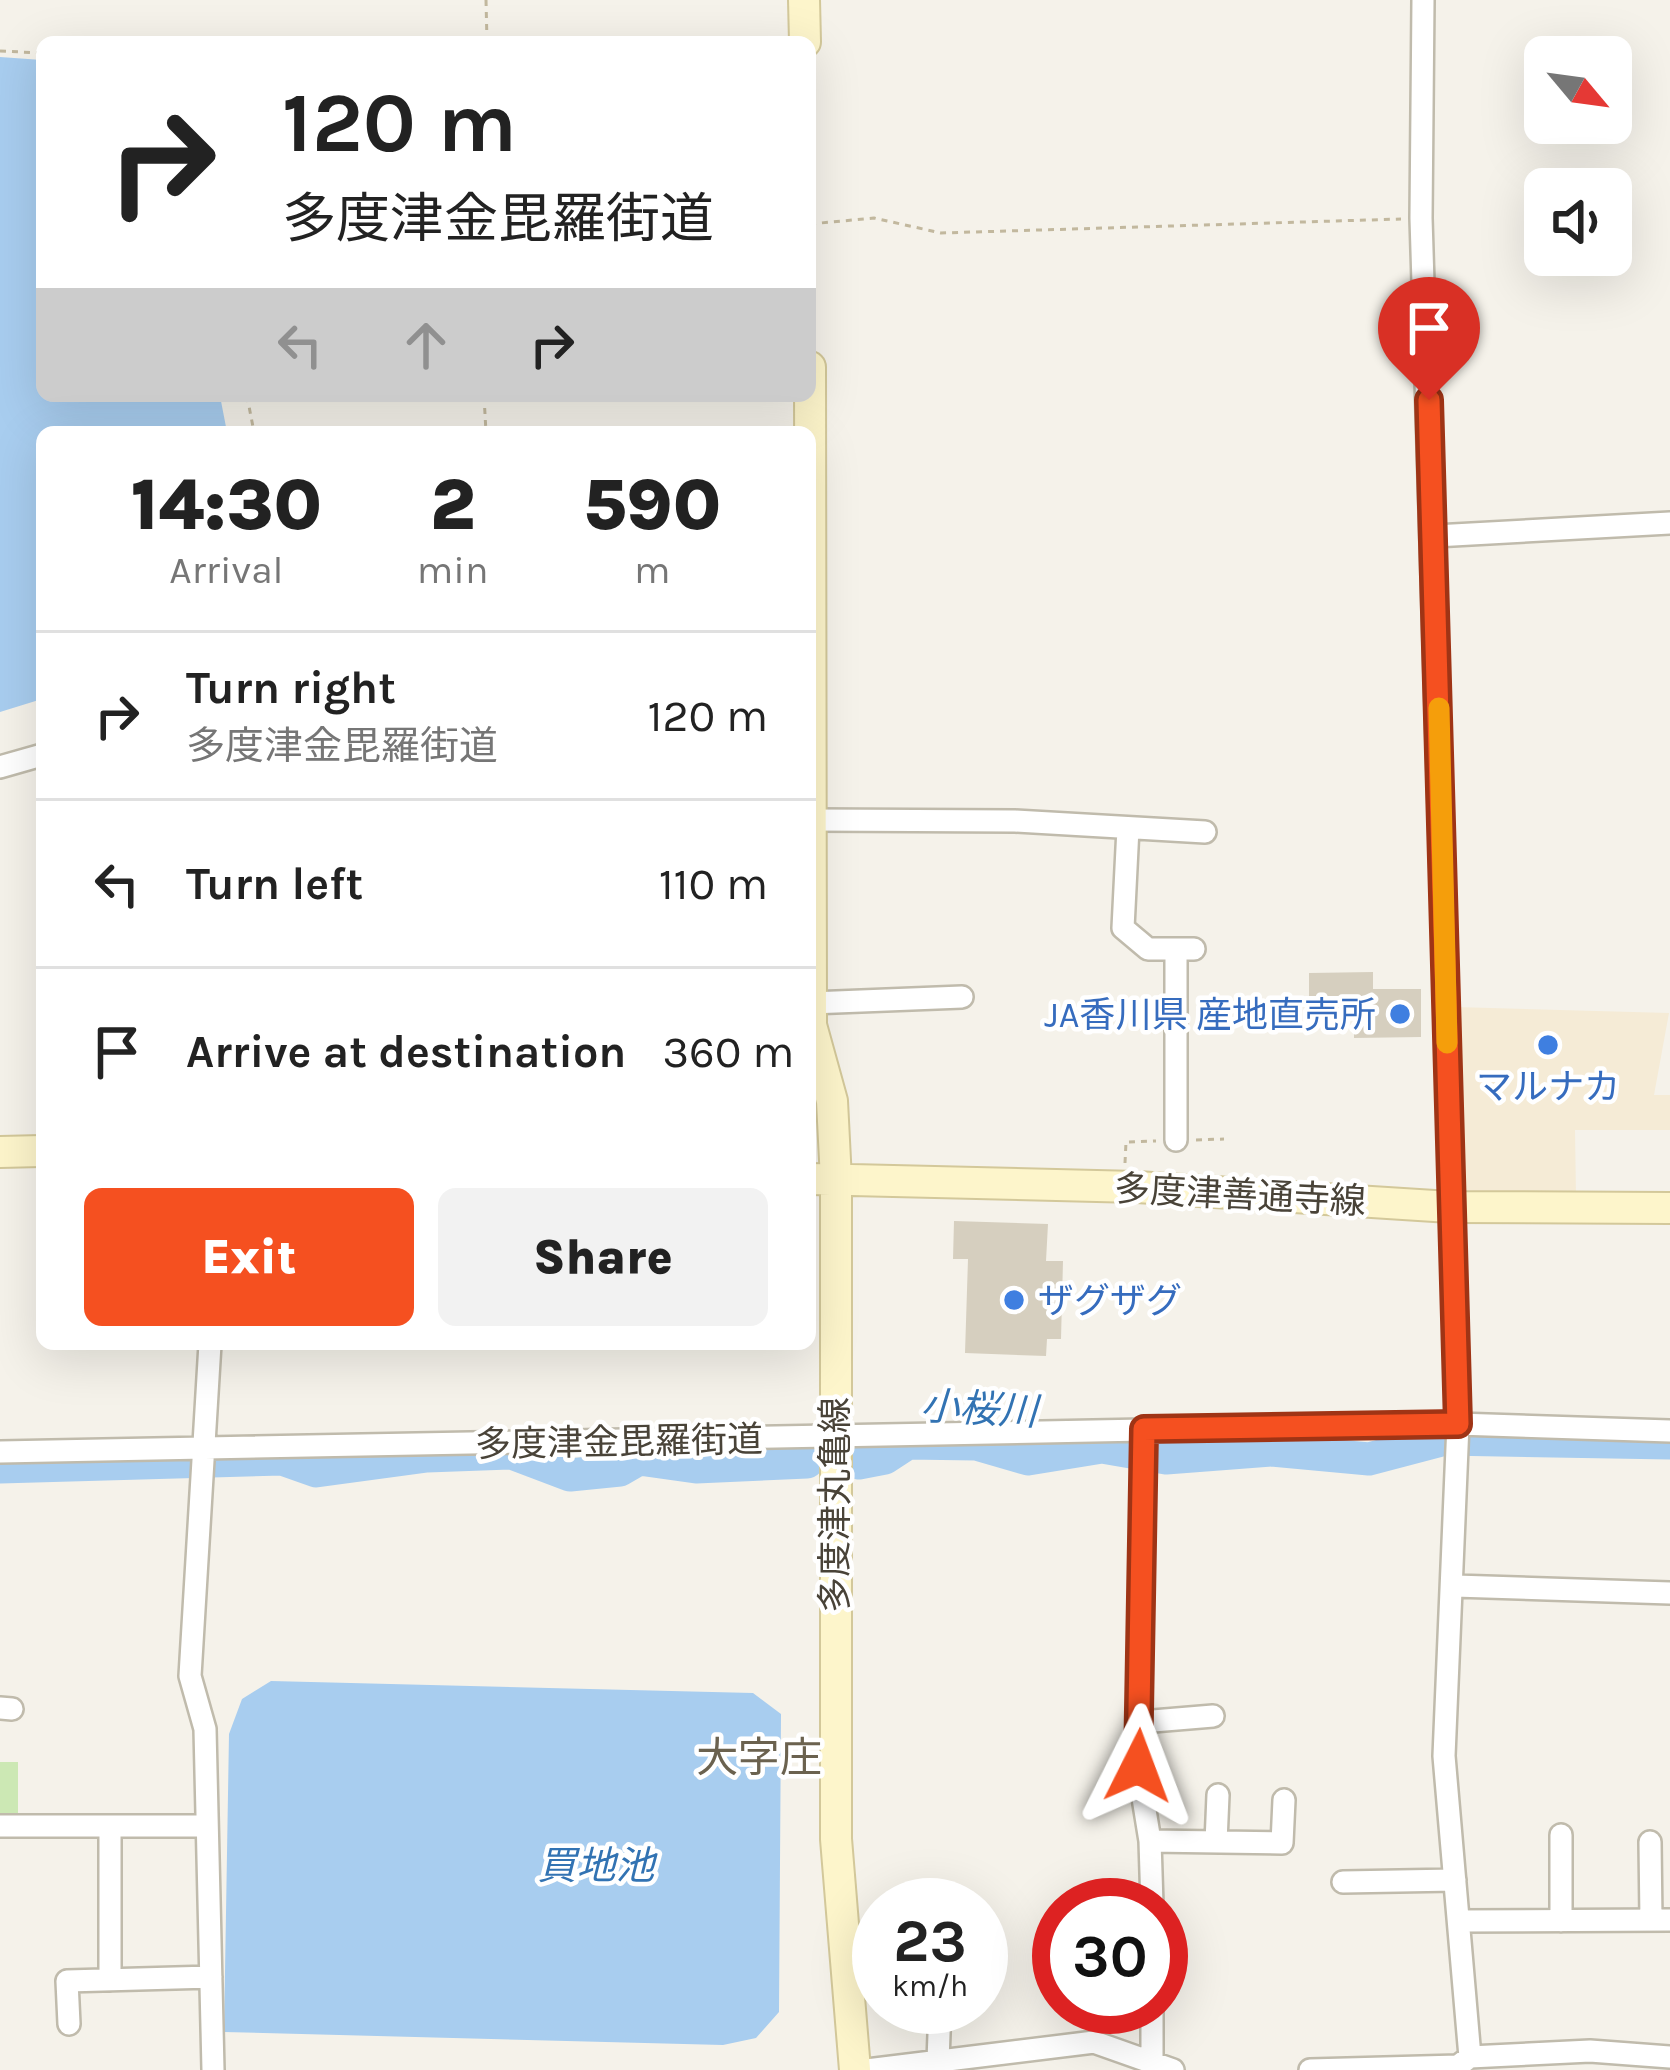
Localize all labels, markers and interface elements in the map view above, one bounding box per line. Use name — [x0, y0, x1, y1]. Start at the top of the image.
north arrow — [1524, 36, 1632, 144]
map controls — [1524, 36, 1632, 276]
text: 120 m — [282, 74, 517, 172]
icon: right — [84, 84, 240, 240]
button: sound — [1524, 168, 1632, 276]
text: 多度津金毘羅街道 — [282, 187, 714, 251]
pin — [1378, 277, 1480, 400]
icon: arrive — [1396, 295, 1462, 361]
icon: left — [267, 312, 333, 378]
icon: ahead — [393, 312, 459, 378]
icon: right — [519, 312, 585, 378]
text: 14:30 — [131, 463, 322, 547]
text: 2 — [430, 463, 475, 547]
text: 590 — [583, 463, 721, 547]
text: Arrival — [169, 547, 284, 593]
text: min — [417, 547, 489, 593]
text: m — [634, 547, 670, 593]
text: Turn right — [186, 662, 396, 714]
icon: right — [84, 683, 150, 749]
text: 120 m — [648, 690, 768, 742]
text: 多度津金毘羅街道 — [186, 723, 498, 769]
icon: left — [84, 851, 150, 917]
text: Turn left — [186, 858, 363, 910]
text: 110 m — [659, 858, 768, 910]
place label: JA香川県 産地直売所 — [1044, 994, 1376, 1036]
marker: JA香川県 産地直売所 — [1387, 1001, 1413, 1027]
icon: arrive — [84, 1019, 150, 1085]
text: Arrive at destination — [186, 1026, 626, 1078]
text: 360 m — [662, 1026, 794, 1078]
marker: マルナカ — [1535, 1032, 1561, 1058]
place label: マルナカ — [1476, 1066, 1620, 1108]
street label: 多度津善通寺線 — [1113, 1167, 1367, 1223]
button: Exit — [84, 1188, 414, 1326]
button: Share — [438, 1188, 768, 1326]
place label: ザグザグ — [1038, 1280, 1182, 1322]
marker: ザグザグ — [1001, 1287, 1027, 1313]
water label: 小桜川 — [919, 1383, 1043, 1435]
street label: 多度津丸亀線 — [814, 1397, 856, 1613]
street label: 多度津金毘羅街道 — [475, 1418, 763, 1466]
position arrow — [1075, 1703, 1201, 1829]
district label: 大字庄 — [696, 1733, 822, 1783]
water label: 買地池 — [537, 1843, 658, 1889]
speed limit sign: 30 — [1032, 1878, 1188, 2034]
text: 23 — [893, 1906, 967, 1976]
text: km/h — [892, 1968, 968, 2004]

